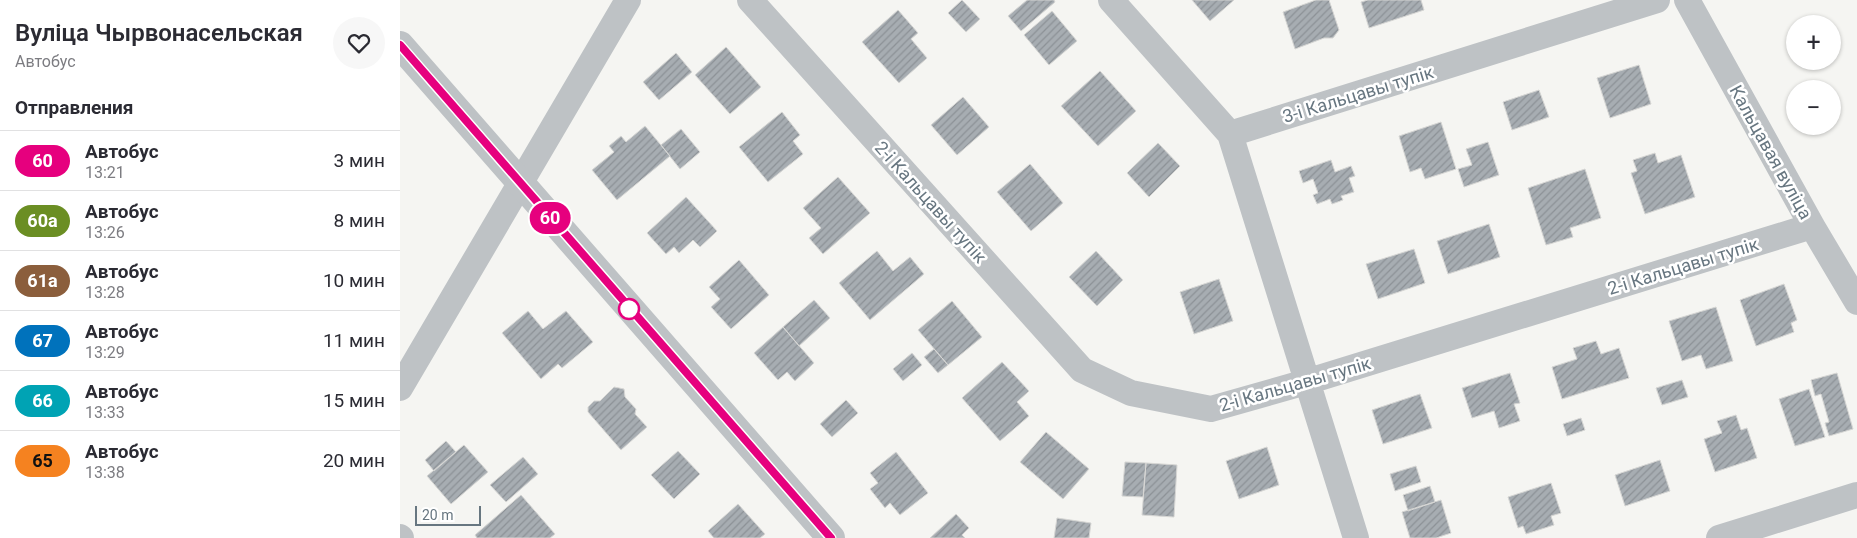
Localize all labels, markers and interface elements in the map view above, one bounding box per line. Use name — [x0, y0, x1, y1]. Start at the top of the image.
map controls — [1786, 15, 1841, 135]
button: + — [1786, 15, 1841, 70]
button: heart — [333, 17, 385, 69]
text: Вуліца Чырвонасельская — [15, 19, 303, 47]
text: Автобус — [15, 52, 76, 71]
street label: 3-і Кальцавы тупік — [1280, 61, 1436, 127]
button: − — [1786, 80, 1841, 135]
street label: Кальцавая вуліца — [1725, 81, 1817, 223]
text: Отправления — [15, 96, 133, 119]
street label: 2-і Кальцавы тупік — [871, 137, 991, 267]
text: Автобус — [85, 140, 159, 163]
text: 3 мин — [334, 149, 385, 172]
text: 60 — [32, 150, 53, 171]
text: 13:21 — [85, 163, 125, 182]
text: Автобус — [85, 200, 159, 223]
line badge: 60 — [528, 202, 572, 234]
text: 60 — [540, 207, 560, 228]
text: 8 мин — [334, 209, 385, 232]
text: 60а — [27, 210, 58, 231]
text: 13:26 — [85, 223, 125, 242]
street label: 2-і Кальцавы тупік — [1605, 233, 1761, 299]
text: Автобус — [85, 260, 159, 283]
text: 10 мин — [323, 269, 385, 292]
text: 61а — [27, 270, 58, 291]
text: 13:28 — [85, 283, 125, 302]
unlabelled marker — [618, 298, 640, 320]
text: Автобус — [85, 320, 159, 343]
text: 11 мин — [323, 329, 385, 352]
text: 67 — [32, 330, 53, 351]
text: 13:29 — [85, 343, 125, 362]
street label: 2-і Кальцавы тупік — [1217, 352, 1373, 416]
text: Автобус — [85, 380, 159, 403]
text: 15 мин — [323, 389, 385, 412]
text: 66 — [32, 390, 53, 411]
text: 13:33 — [85, 403, 125, 422]
text: Автобус — [85, 440, 159, 463]
text: 20 мин — [323, 449, 385, 472]
text: 65 — [32, 450, 53, 471]
text: 13:38 — [85, 463, 125, 482]
scale bar — [415, 503, 481, 526]
text: 20 m — [422, 507, 454, 523]

